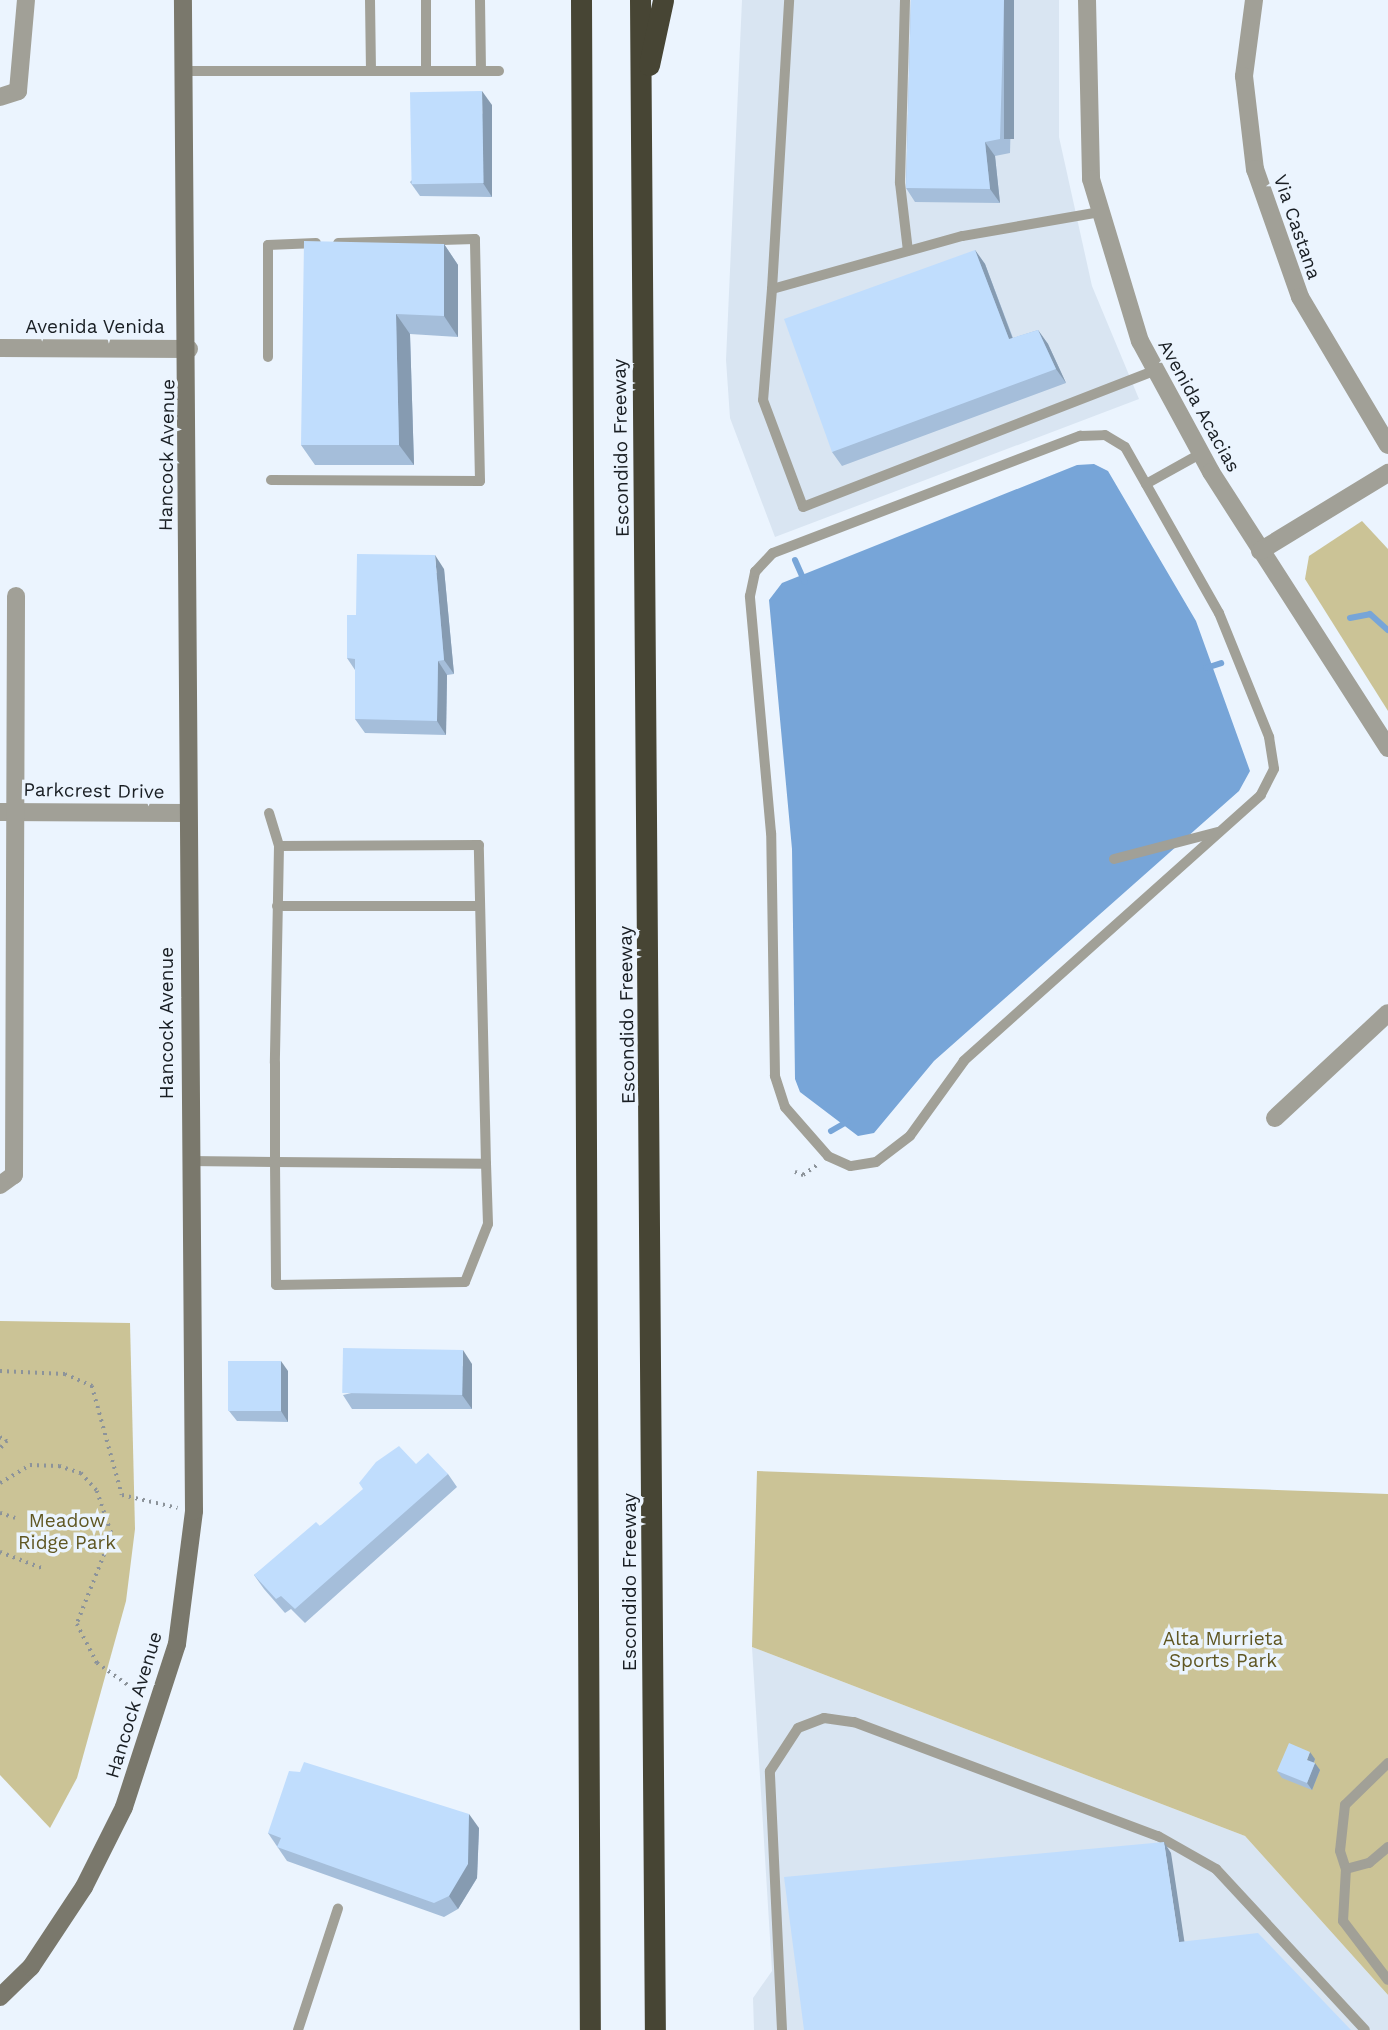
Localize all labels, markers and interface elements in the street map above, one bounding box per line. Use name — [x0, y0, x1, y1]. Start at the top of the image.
street label: Via Castana — [1268, 171, 1326, 283]
street label: Avenida Venida — [25, 316, 165, 338]
street label: Avenida Acacias — [1153, 335, 1245, 477]
street label: Escondido Freeway — [608, 359, 634, 537]
street label: Hancock Avenue — [154, 378, 180, 532]
street label: Parkcrest Drive — [23, 778, 165, 804]
street label: Escondido Freeway — [614, 926, 640, 1104]
street label: Hancock Avenue — [156, 946, 178, 1100]
street label: Escondido Freeway — [619, 1493, 641, 1671]
park label: Meadow Ridge Park — [18, 1510, 116, 1554]
street label: Hancock Avenue — [101, 1628, 167, 1782]
park label: Alta Murrieta Sports Park — [1163, 1628, 1283, 1672]

